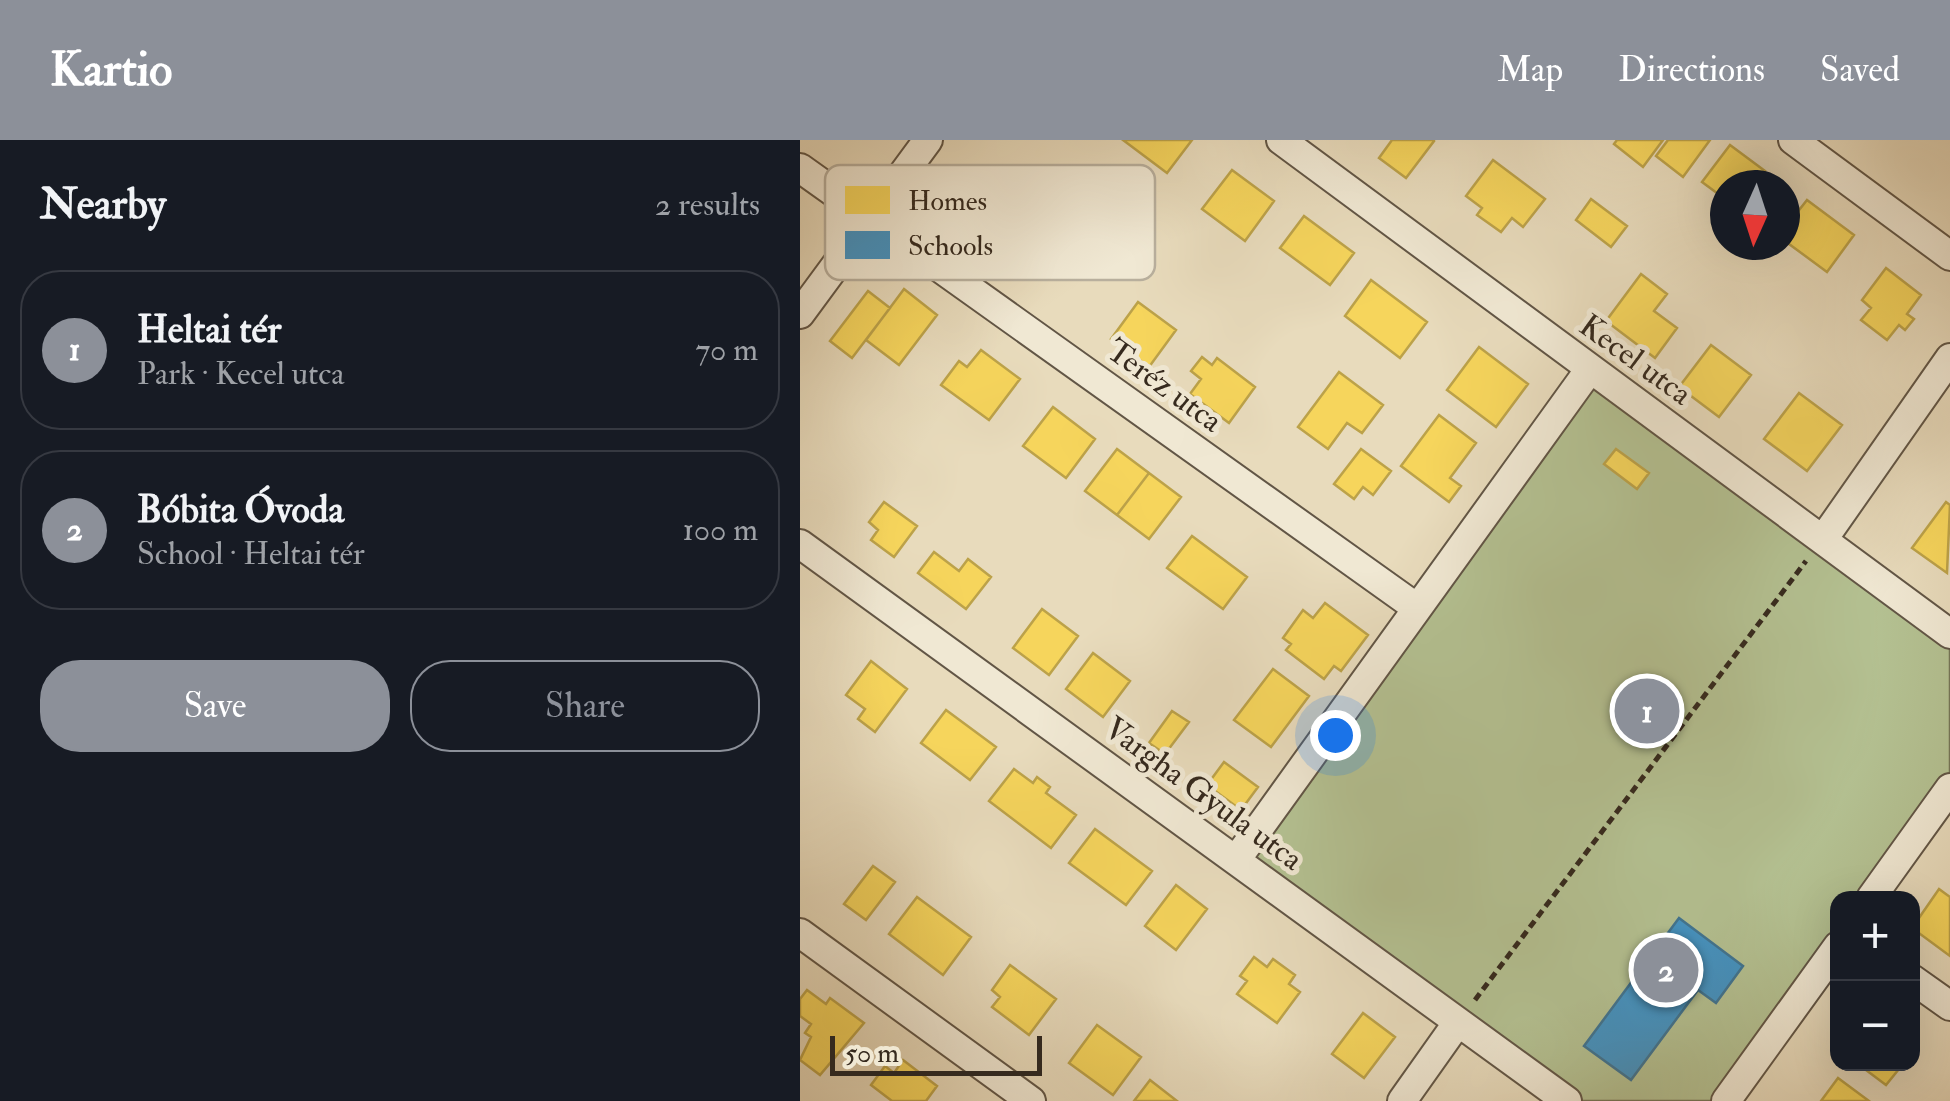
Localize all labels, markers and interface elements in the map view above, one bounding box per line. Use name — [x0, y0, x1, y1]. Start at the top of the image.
text: Kartio — [50, 40, 172, 100]
text: Map — [1497, 48, 1563, 92]
text: Directions — [1618, 48, 1765, 92]
text: Saved — [1820, 48, 1900, 92]
legend — [825, 165, 1155, 280]
north arrow — [1710, 170, 1800, 260]
text: Nearby — [40, 179, 166, 231]
text: Homes — [908, 184, 987, 219]
text: 2 results — [655, 185, 760, 225]
text: Schools — [908, 229, 993, 264]
text: Heltai tér — [137, 306, 282, 354]
street label: Kecel utca — [1571, 306, 1700, 414]
text: 1 — [69, 330, 80, 370]
text: 70 m — [695, 330, 758, 370]
street label: Teréz utca — [1099, 330, 1231, 442]
text: Park · Kecel utca — [137, 354, 344, 394]
text: Bóbita Óvoda — [137, 486, 344, 534]
text: 2 — [66, 510, 83, 550]
text: 100 m — [682, 510, 758, 550]
text: School · Heltai tér — [137, 534, 365, 574]
button: Save — [40, 660, 390, 752]
button: Share — [410, 660, 760, 752]
pin: 1 — [1614, 674, 1680, 748]
street label: Vargha Gyula utca — [1096, 708, 1311, 880]
your location — [1310, 710, 1361, 761]
map controls — [1830, 891, 1920, 1071]
button: + — [1830, 891, 1920, 981]
pin: 2 — [1634, 932, 1698, 1008]
button: − — [1830, 981, 1920, 1071]
scale bar — [830, 1031, 1042, 1076]
text: 50 m — [845, 1036, 899, 1071]

